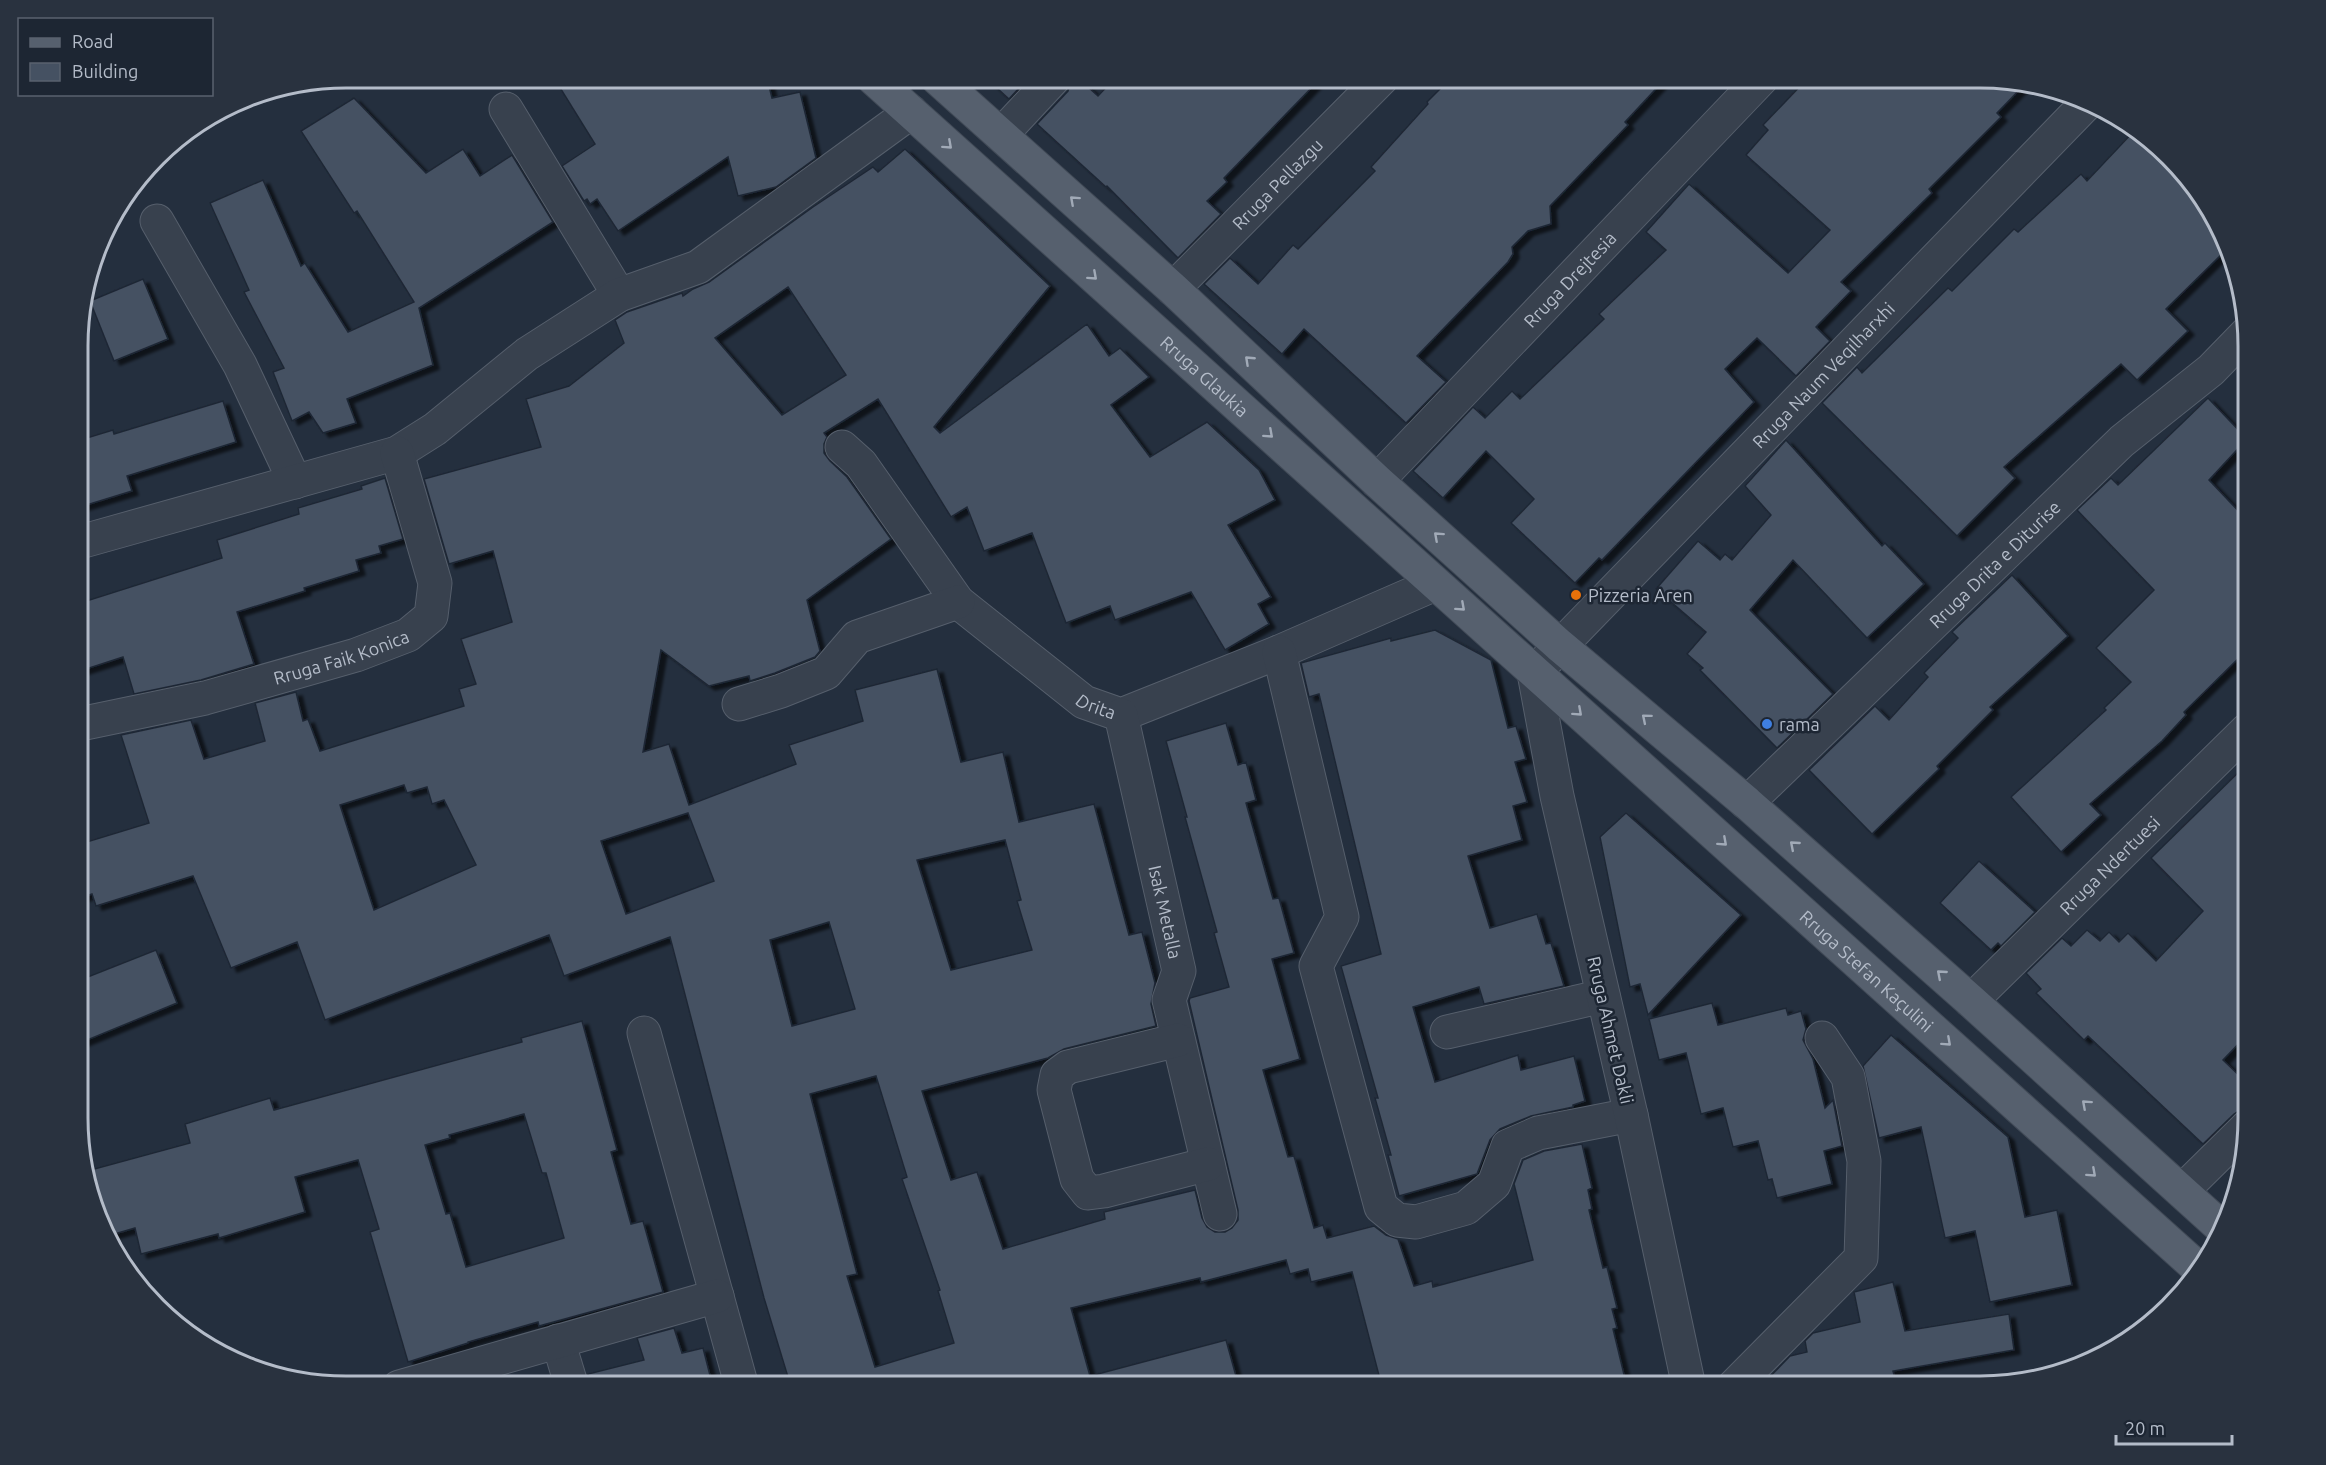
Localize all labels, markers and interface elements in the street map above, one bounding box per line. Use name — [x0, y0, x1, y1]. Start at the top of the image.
legend — [18, 18, 213, 96]
text: Road — [72, 31, 114, 51]
text: Building — [72, 61, 138, 81]
street label: Rruga Pellazgu — [1228, 134, 1326, 233]
one-way arrow — [941, 138, 952, 149]
one-way arrow — [1070, 196, 1081, 207]
street label: Rruga Drejtesia — [1520, 227, 1620, 331]
one-way arrow — [1086, 269, 1096, 280]
street label: Rruga Naum Veqilharxhi — [1748, 298, 1898, 452]
street label: Rruga Glaukia — [1157, 331, 1253, 421]
one-way arrow — [1245, 356, 1255, 367]
one-way arrow — [1262, 427, 1273, 438]
street label: Rruga Drita e Diturise — [1925, 496, 2064, 632]
one-way arrow — [1434, 532, 1444, 543]
place label: Pizzeria Aren — [1588, 585, 1693, 605]
marker: Pizzeria Aren — [1569, 588, 1583, 602]
one-way arrow — [1454, 600, 1464, 611]
street label: Rruga Faik Konica — [271, 626, 412, 688]
street label: Drita — [1072, 690, 1119, 722]
one-way arrow — [1571, 705, 1582, 716]
place label: rama — [1779, 714, 1820, 734]
one-way arrow — [1642, 715, 1653, 726]
marker: rama — [1760, 717, 1774, 731]
street label: Rruga Ndertuesi — [2055, 812, 2163, 918]
one-way arrow — [1716, 835, 1727, 846]
one-way arrow — [1790, 841, 1801, 852]
street label: Isak Metalla — [1145, 863, 1186, 961]
street label: Rruga Stefan Kaçulini — [1796, 906, 1937, 1036]
street label: Rruga Ahmet Dakli — [1584, 954, 1638, 1106]
one-way arrow — [1937, 970, 1947, 981]
one-way arrow — [1940, 1035, 1950, 1046]
one-way arrow — [2082, 1100, 2092, 1111]
one-way arrow — [2085, 1166, 2095, 1177]
scale bar — [2116, 1408, 2232, 1446]
text: 20 m — [2125, 1418, 2165, 1438]

